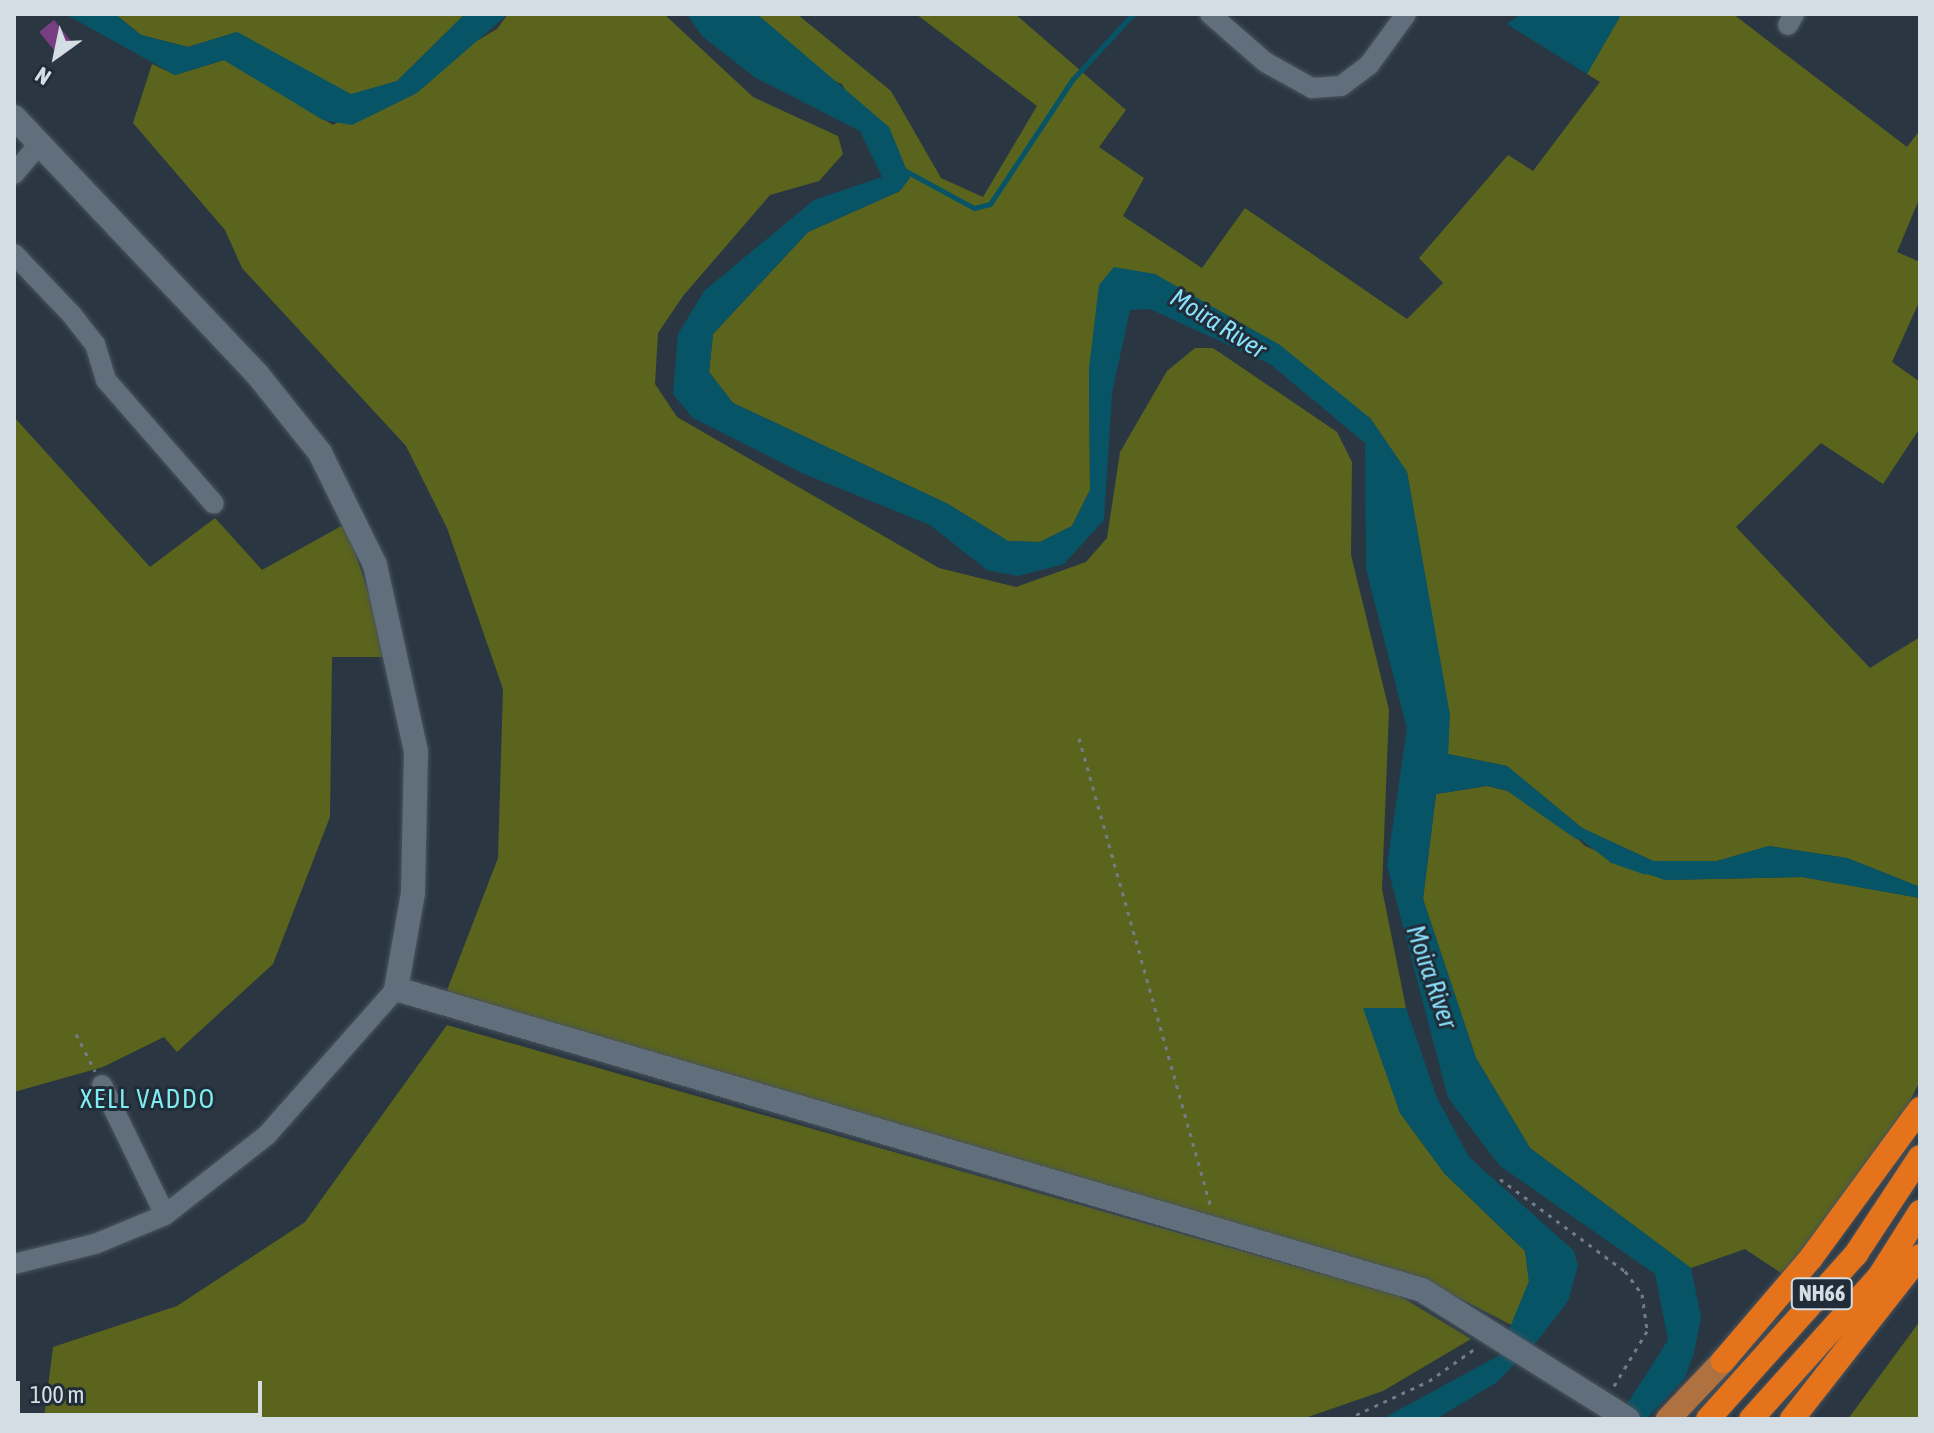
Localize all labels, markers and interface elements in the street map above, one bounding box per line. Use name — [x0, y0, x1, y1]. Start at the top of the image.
north arrow — [16, 16, 96, 96]
text: N — [30, 62, 55, 91]
water label: Moira River — [1164, 282, 1272, 366]
water label: Moira River — [1399, 921, 1463, 1033]
district label: XELL VADDO — [80, 1084, 216, 1116]
road number: NH66 — [1790, 1276, 1854, 1312]
scale bar — [20, 1365, 266, 1415]
text: 100 m — [30, 1381, 84, 1408]

